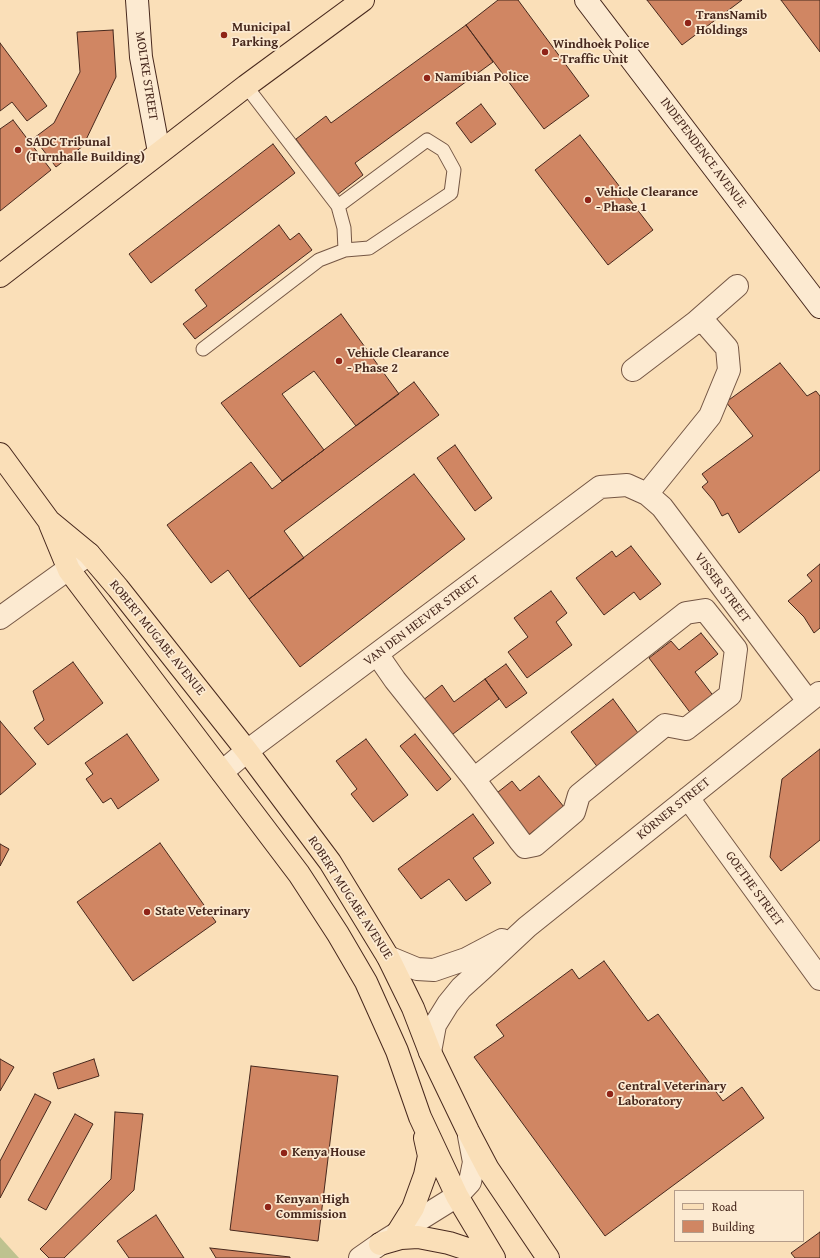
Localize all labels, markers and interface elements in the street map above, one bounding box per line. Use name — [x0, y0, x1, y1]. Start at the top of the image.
place label: TransNamib Holdings — [696, 8, 767, 39]
marker: TransNamib Holdings — [683, 18, 693, 28]
place label: Municipal Parking — [232, 20, 290, 51]
street label: MOLTKE STREET — [131, 30, 161, 122]
marker: Municipal Parking — [219, 30, 229, 40]
place label: Windhoek Police - Traffic Unit — [553, 37, 649, 68]
marker: Windhoek Police - Traffic Unit — [540, 47, 550, 57]
place label: Namibian Police — [435, 70, 529, 86]
marker: Namibian Police — [422, 73, 432, 83]
street label: INDEPENDENCE AVENUE — [656, 95, 750, 211]
place label: SADC Tribunal (Turnhalle Building) — [26, 135, 145, 166]
marker: SADC Tribunal (Turnhalle Building) — [13, 145, 23, 155]
place label: Vehicle Clearance - Phase 1 — [596, 185, 698, 216]
marker: Vehicle Clearance - Phase 1 — [583, 195, 593, 205]
place label: Vehicle Clearance - Phase 2 — [347, 346, 449, 377]
marker: Vehicle Clearance - Phase 2 — [334, 356, 344, 366]
street label: VISSER STREET — [691, 550, 753, 626]
street label: VAN DEN HEEVER STREET — [361, 572, 483, 670]
street label: ROBERT MUGABE AVENUE — [106, 577, 208, 699]
street label: KÖRNER STREET — [634, 775, 714, 843]
street label: ROBERT MUGABE AVENUE — [304, 833, 396, 963]
street label: GOETHE STREET — [722, 848, 786, 930]
place label: State Veterinary — [155, 904, 250, 920]
marker: State Veterinary — [142, 907, 152, 917]
place label: Central Veterinary Laboratory — [618, 1079, 726, 1110]
marker: Central Veterinary Laboratory — [605, 1089, 615, 1099]
place label: Kenya House — [292, 1145, 366, 1161]
marker: Kenya House — [279, 1148, 289, 1158]
legend — [674, 1190, 804, 1242]
place label: Kenyan High Commission — [276, 1192, 350, 1223]
text: Road — [712, 1198, 737, 1215]
marker: Kenyan High Commission — [263, 1202, 273, 1212]
text: Building — [712, 1218, 755, 1235]

